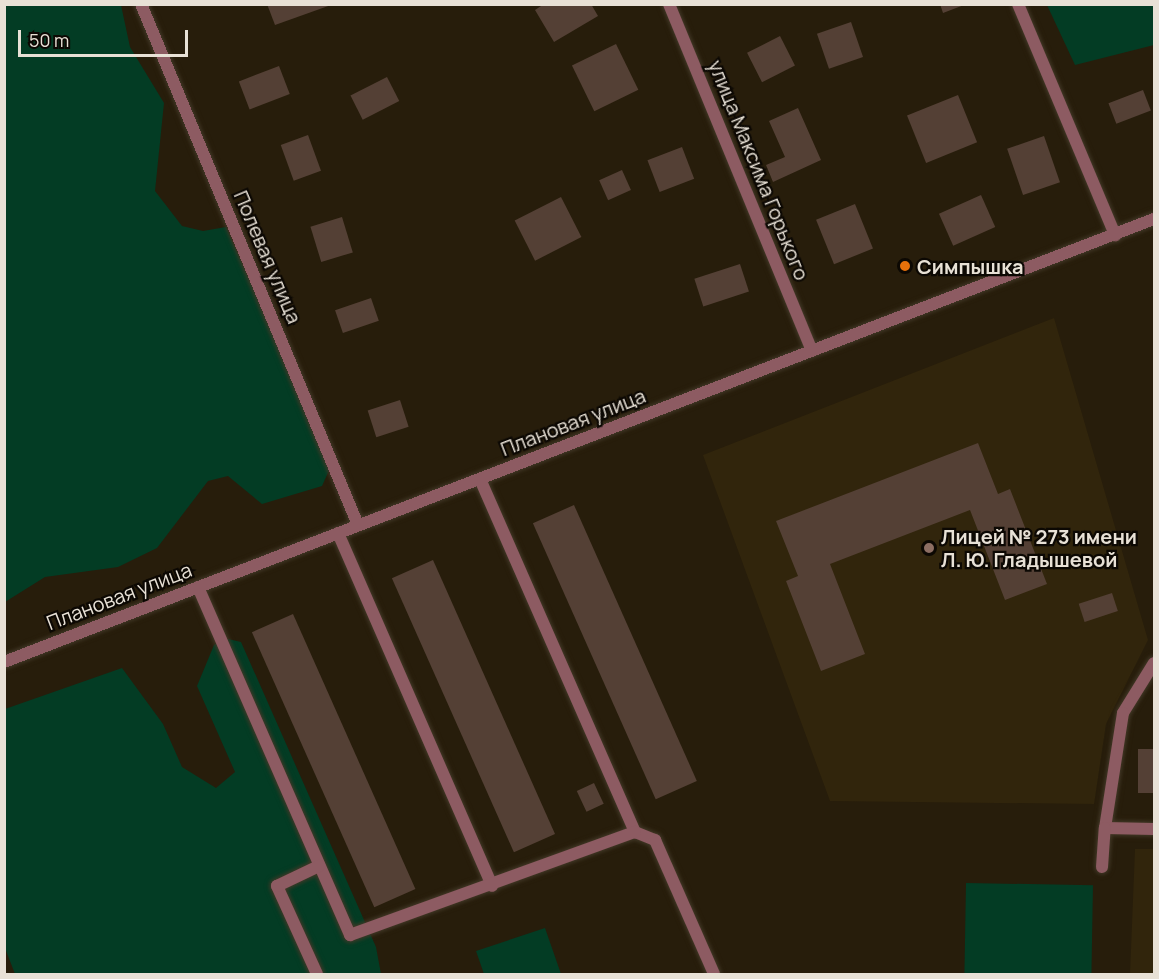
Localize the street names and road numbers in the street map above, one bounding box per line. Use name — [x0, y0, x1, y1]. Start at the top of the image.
street label: улица Максима Горького — [704, 56, 814, 284]
street label: Полевая улица — [229, 187, 307, 327]
street label: Плановая улица — [497, 383, 649, 461]
street label: Плановая улица — [43, 557, 195, 635]

